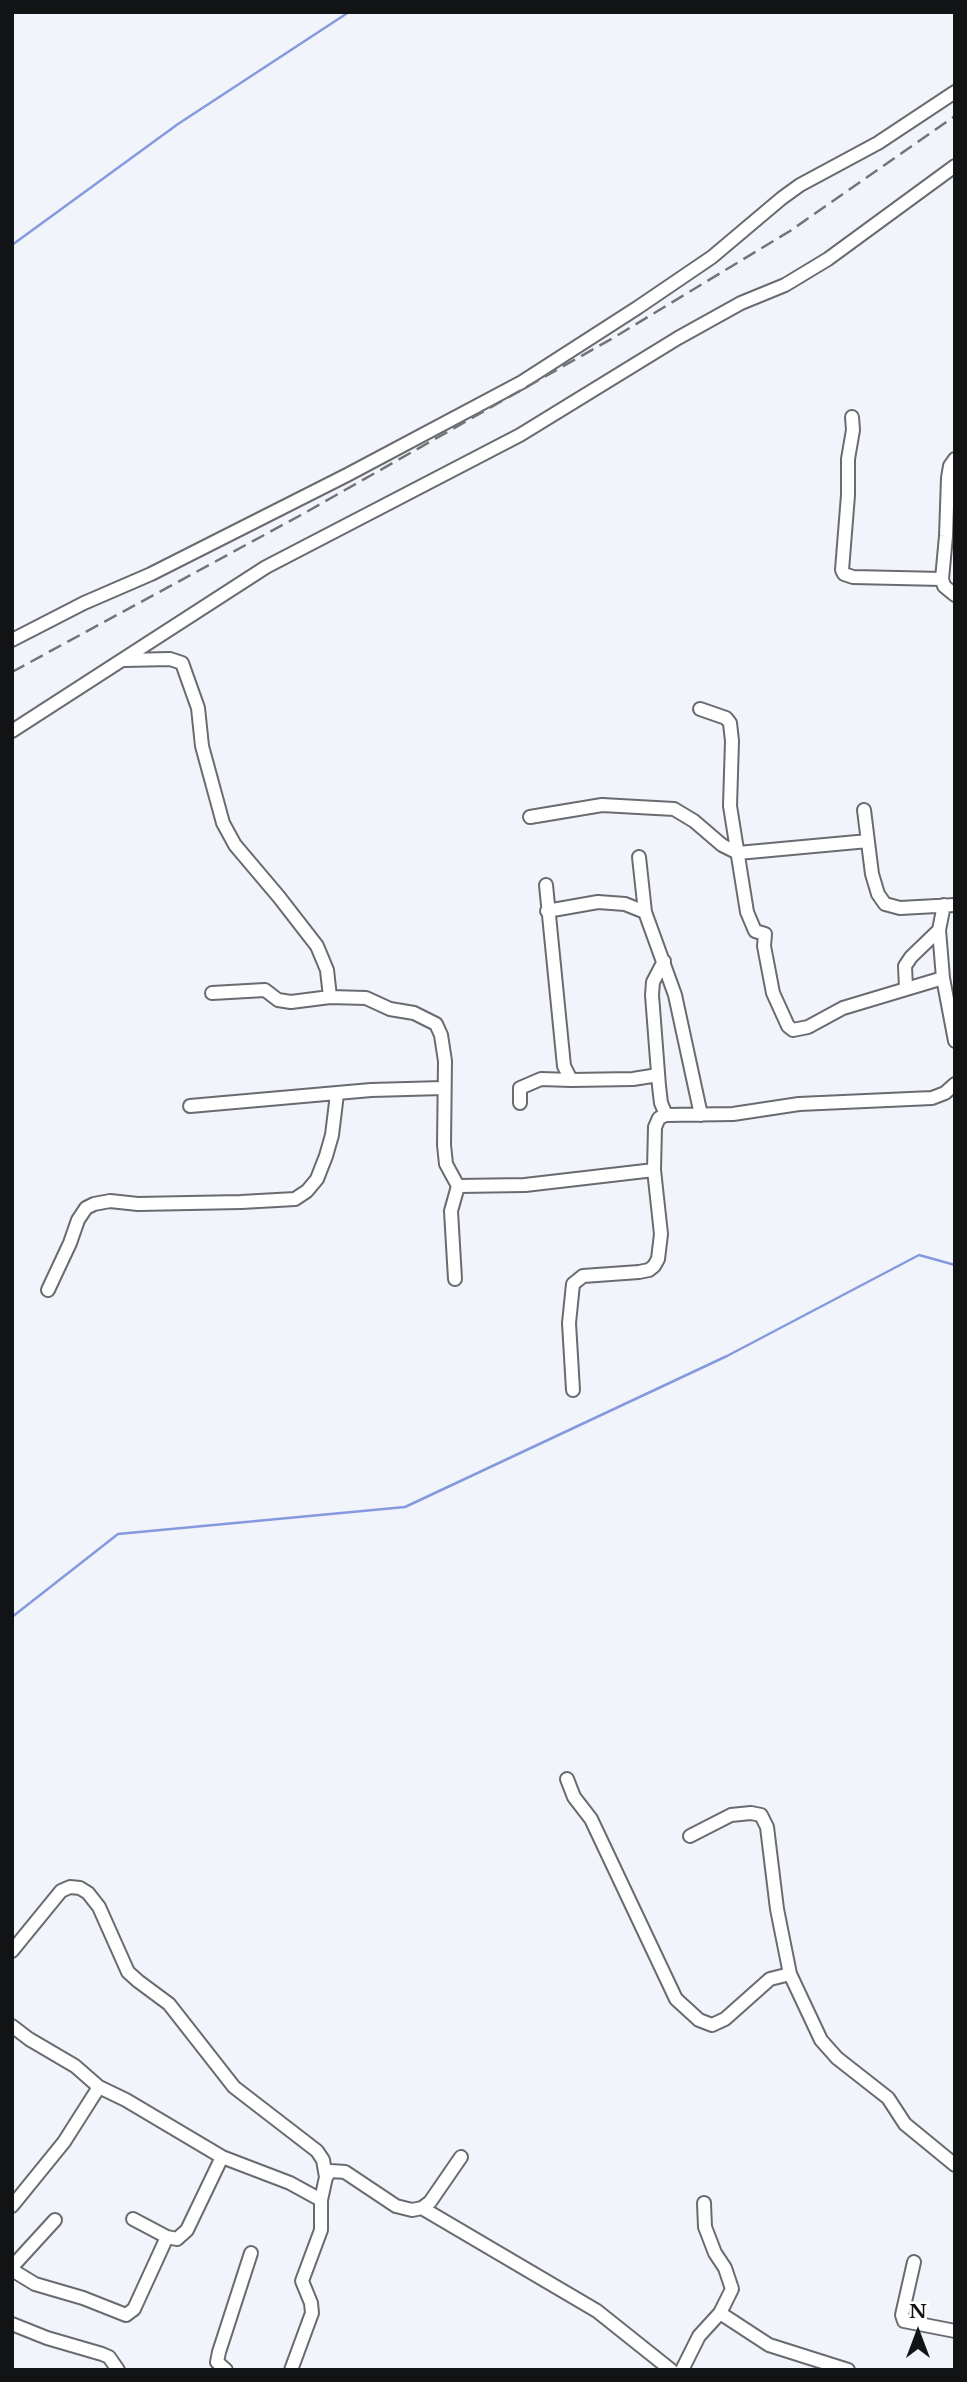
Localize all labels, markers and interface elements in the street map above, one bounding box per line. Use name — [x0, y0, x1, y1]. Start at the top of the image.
north arrow — [883, 2298, 953, 2368]
text: N — [909, 2300, 927, 2323]

